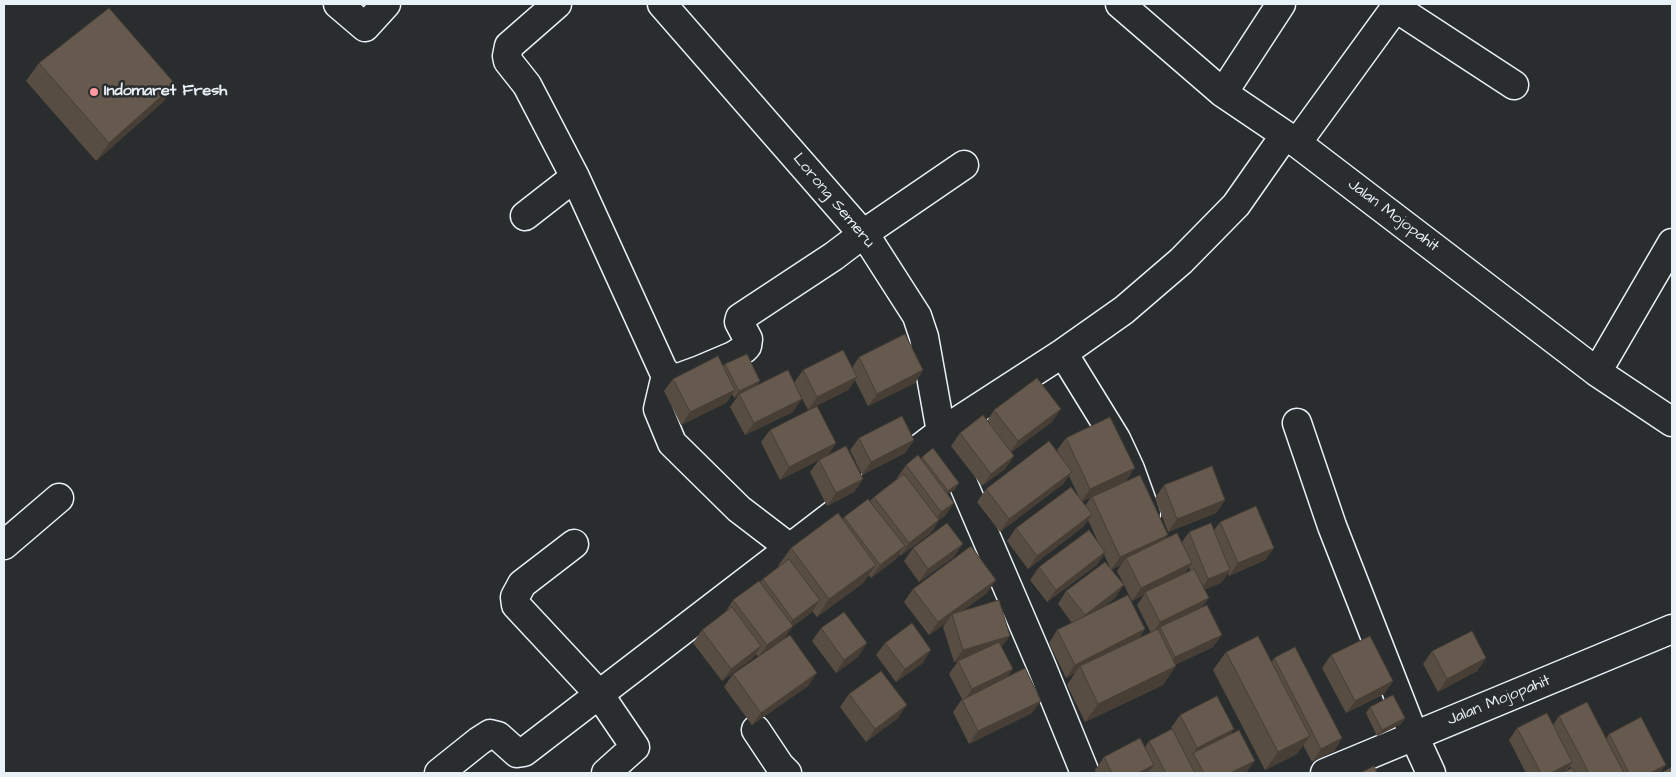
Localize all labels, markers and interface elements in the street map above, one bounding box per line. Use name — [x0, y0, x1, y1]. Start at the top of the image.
place label: Indomaret Fresh — [104, 82, 227, 102]
marker: Indomaret Fresh — [88, 86, 100, 98]
street label: Lorong Semeru — [788, 150, 878, 252]
street label: Jalan Mojopahit — [1343, 175, 1443, 257]
street label: Jalan Mojopahit — [1445, 672, 1553, 730]

